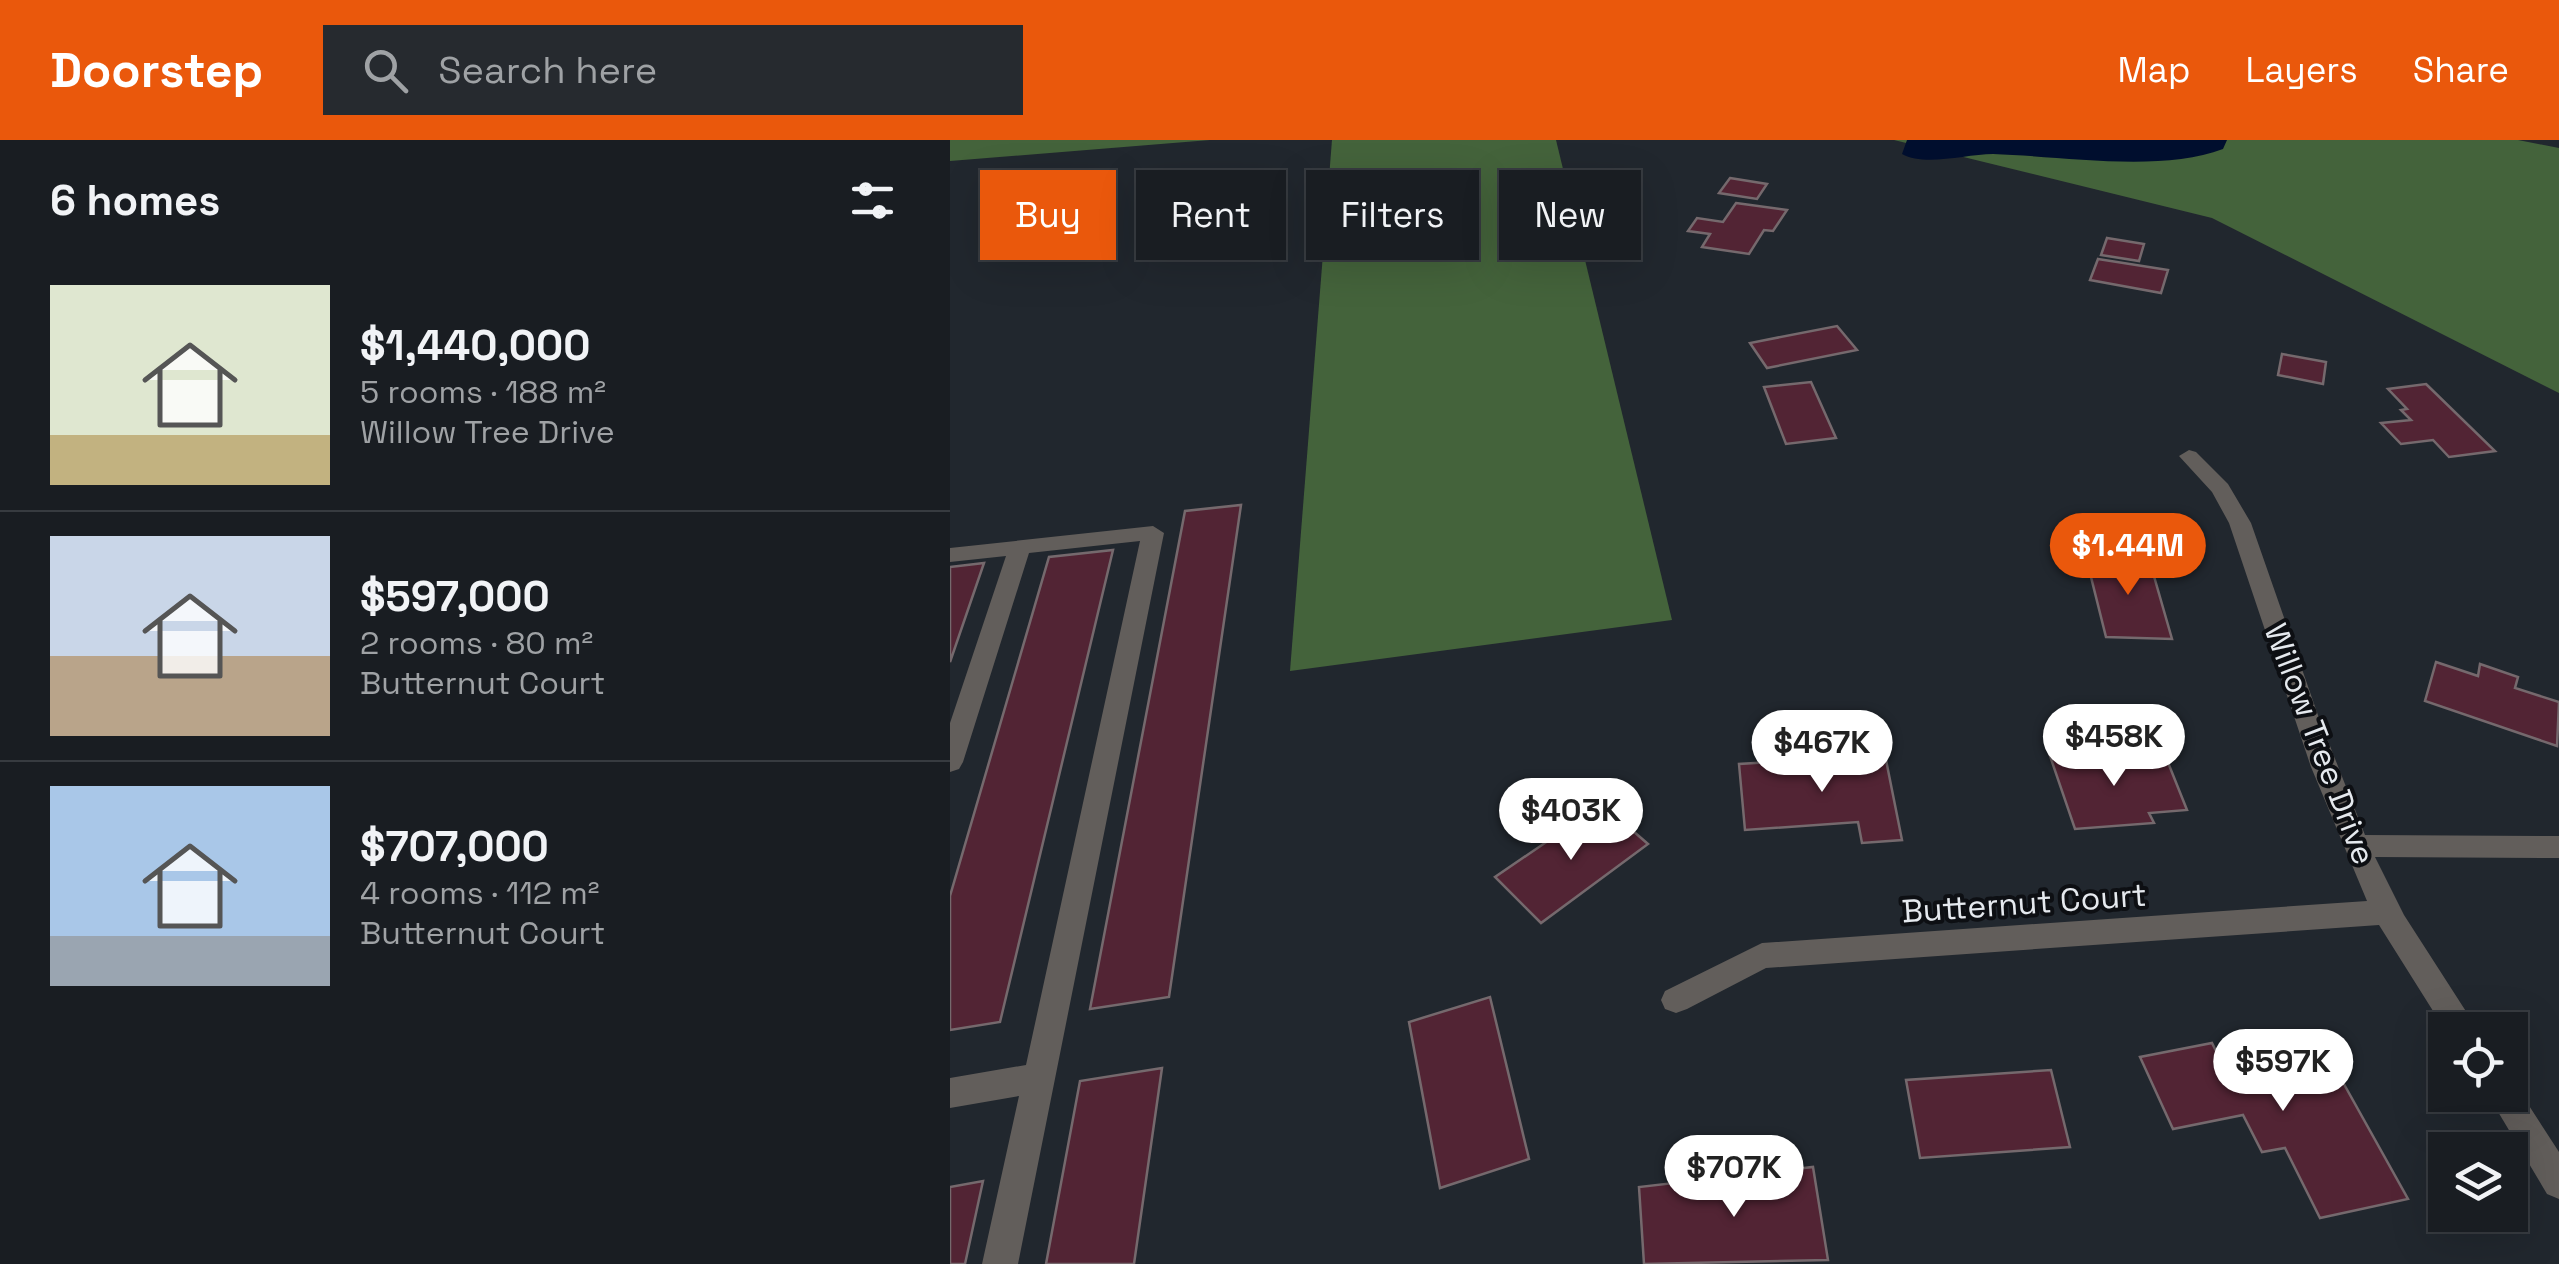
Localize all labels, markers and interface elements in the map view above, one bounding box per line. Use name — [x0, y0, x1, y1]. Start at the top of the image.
search box — [323, 25, 1023, 115]
text: Doorstep — [50, 40, 263, 101]
icon: search — [358, 43, 413, 98]
text: Search here — [438, 46, 657, 94]
text: Map — [2117, 48, 2190, 92]
text: Layers — [2245, 48, 2358, 92]
text: Share — [2413, 48, 2509, 92]
chip: Buy — [980, 170, 1116, 260]
chip: Rent — [1136, 170, 1286, 260]
chip: Filters — [1306, 170, 1479, 260]
chip: New — [1499, 170, 1641, 260]
icon: filters — [845, 173, 900, 228]
text: 6 homes — [50, 174, 220, 227]
text: $1,440,000 — [360, 319, 590, 372]
icon: home — [130, 325, 250, 445]
text: 5 rooms · 188 m² — [360, 372, 606, 412]
text: Willow Tree Drive — [360, 412, 615, 452]
pin: $1.44M — [2047, 513, 2209, 598]
text: $1.44M — [2072, 525, 2184, 565]
text: $597,000 — [360, 570, 550, 623]
icon: home — [130, 576, 250, 696]
street label: Willow Tree Drive — [2256, 618, 2384, 870]
text: 2 rooms · 80 m² — [360, 623, 593, 663]
text: Butternut Court — [360, 663, 605, 703]
pin: $458K — [2044, 704, 2184, 789]
pin: $467K — [1752, 710, 1892, 795]
text: $458K — [2065, 716, 2163, 756]
text: $467K — [1774, 722, 1870, 762]
pin: $403K — [1501, 778, 1641, 863]
text: $403K — [1521, 790, 1621, 830]
text: $707,000 — [360, 820, 549, 873]
icon: home — [130, 826, 250, 946]
text: 4 rooms · 112 m² — [360, 873, 600, 913]
street label: Butternut Court — [1900, 874, 2148, 932]
text: Butternut Court — [360, 913, 605, 953]
map controls — [2428, 1012, 2528, 1232]
button: locate — [2428, 1012, 2528, 1112]
pin: $597K — [2213, 1029, 2353, 1114]
text: $597K — [2235, 1041, 2331, 1081]
button: layers — [2428, 1132, 2528, 1232]
pin: $707K — [1664, 1135, 1804, 1220]
text: $707K — [1687, 1147, 1781, 1187]

